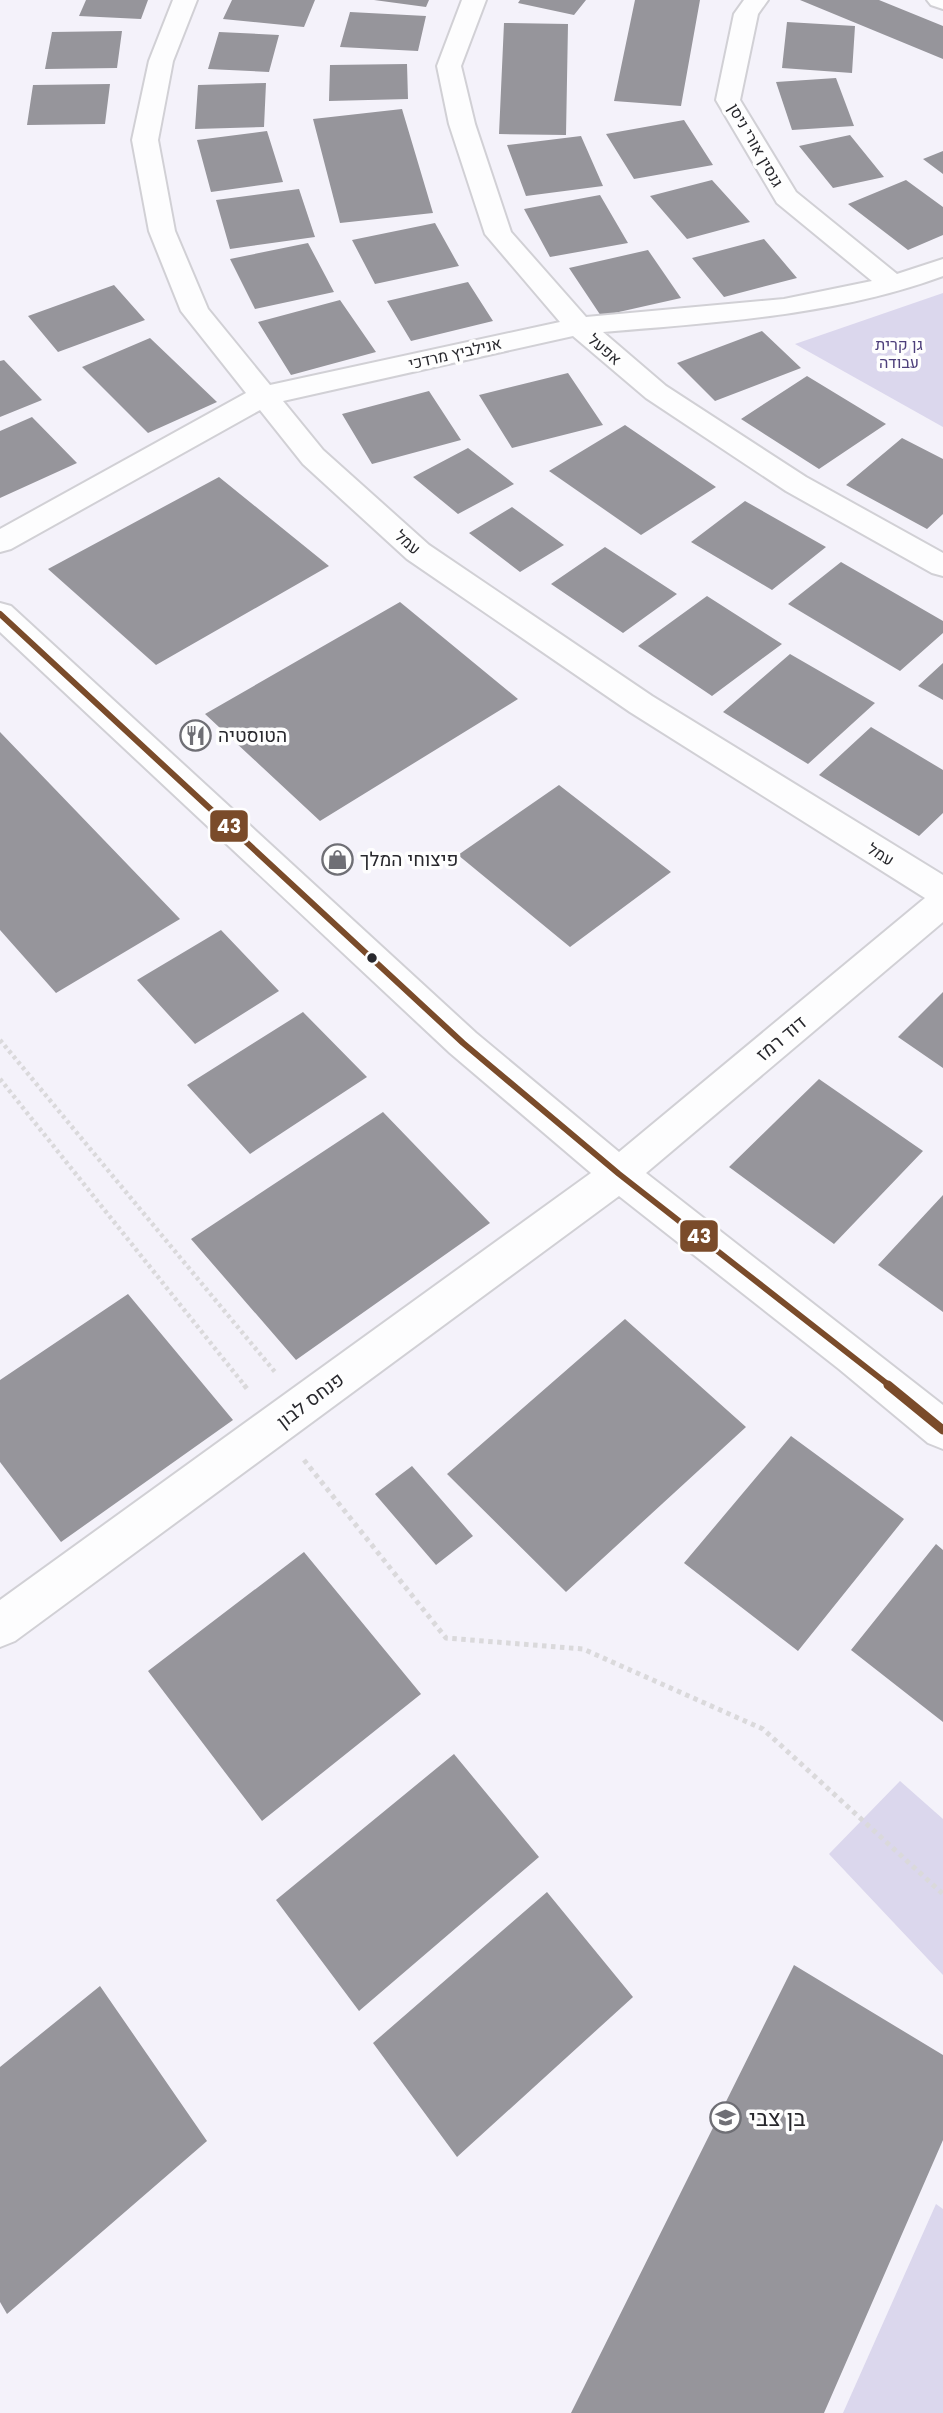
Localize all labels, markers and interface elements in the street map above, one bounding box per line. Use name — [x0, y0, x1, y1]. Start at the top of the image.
street label: גנסין אורי ניסן — [722, 99, 789, 191]
street label: אפעל — [583, 328, 626, 370]
street label: אנילביץ מרדכי — [406, 332, 504, 375]
park label: גן קרית עבודה — [875, 333, 923, 374]
street label: עמל — [390, 525, 426, 560]
restaurant icon: הטוסטיה — [178, 718, 212, 752]
place label: הטוסטיה — [218, 722, 287, 749]
line badge: 43 — [209, 809, 249, 843]
text: 43 — [217, 813, 241, 840]
street label: עמל — [863, 837, 899, 871]
shop icon: פיצוחי המלך — [320, 842, 354, 876]
place label: פיצוחי המלך — [360, 846, 458, 873]
unlabelled marker — [365, 951, 379, 965]
street label: דוד רמז — [750, 1009, 813, 1068]
line badge: 43 — [679, 1219, 719, 1253]
text: 43 — [687, 1223, 711, 1250]
street label: פנחס לבון — [271, 1366, 350, 1435]
school or university icon: בן צבי — [709, 2101, 743, 2135]
place label: בן צבי — [749, 2102, 806, 2134]

